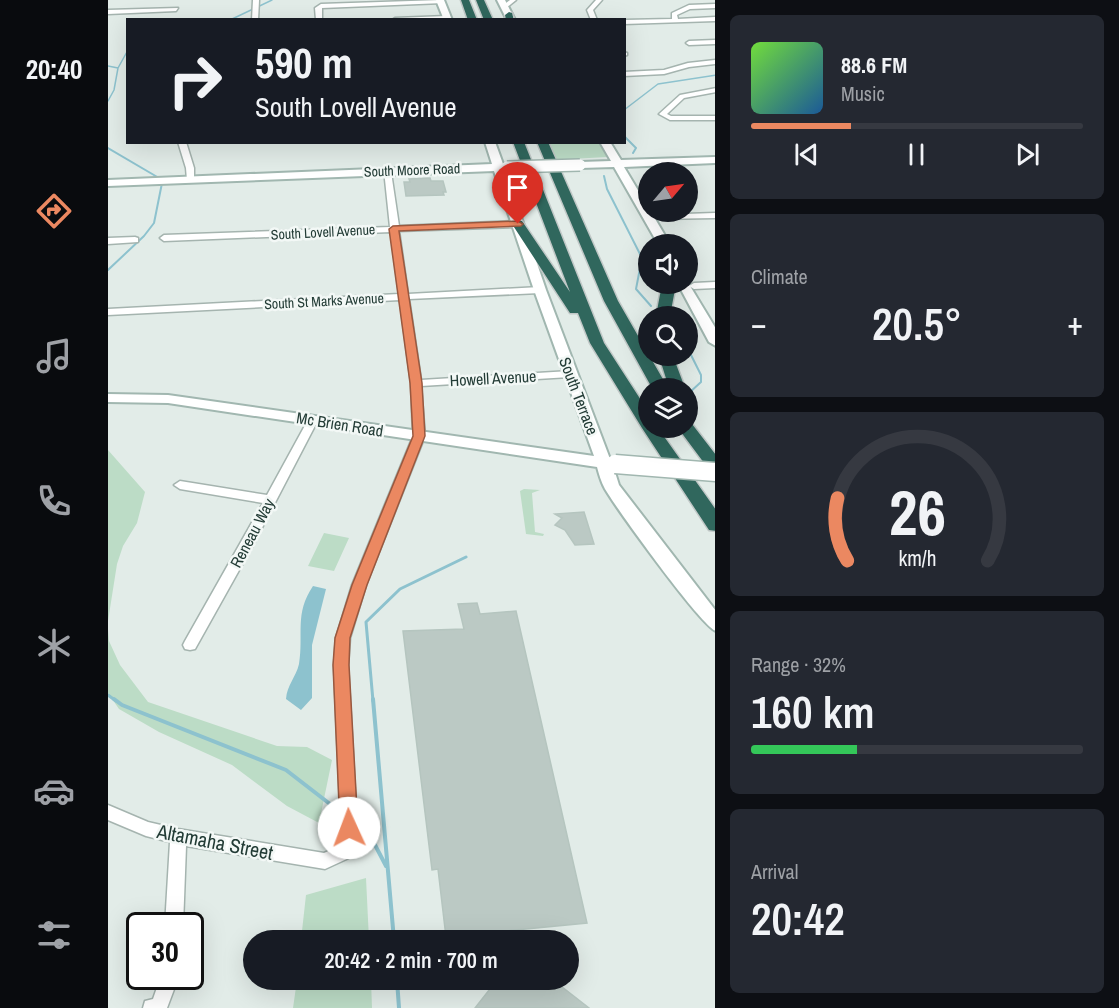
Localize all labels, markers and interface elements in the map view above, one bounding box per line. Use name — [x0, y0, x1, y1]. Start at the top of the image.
text: 590 m — [255, 35, 353, 91]
icon: right — [156, 42, 234, 120]
text: 88.6 FM — [841, 50, 907, 80]
text: 20:40 — [26, 51, 82, 87]
text: Music — [841, 80, 885, 107]
text: South Lovell Avenue — [255, 89, 457, 125]
icon: previous — [790, 138, 823, 171]
icon: pause — [900, 138, 933, 171]
icon: next — [1011, 138, 1044, 171]
street label: South Moore Road — [364, 159, 460, 181]
pin — [492, 162, 543, 224]
north arrow — [638, 162, 698, 222]
map controls — [638, 162, 698, 438]
icon: arrive — [501, 171, 534, 204]
icon: directions — [33, 190, 75, 232]
street label: South Lovell Avenue — [270, 220, 376, 244]
button: sound — [638, 234, 698, 294]
text: Climate — [751, 263, 808, 290]
street label: South St Marks Avenue — [264, 289, 384, 313]
text: 20.5° — [872, 293, 962, 354]
text: − — [751, 301, 767, 345]
text: + — [1067, 301, 1083, 345]
button: search — [638, 306, 698, 366]
icon: music — [33, 335, 75, 377]
street label: South Terrace — [554, 354, 604, 438]
street label: Howell Avenue — [449, 365, 537, 391]
button: layers — [638, 378, 698, 438]
street label: Mc Brien Road — [295, 406, 385, 442]
text: 26 — [889, 470, 945, 554]
icon: phone — [33, 480, 75, 522]
street label: Reneau Way — [225, 494, 280, 571]
text: km/h — [898, 544, 936, 573]
icon: climate — [33, 625, 75, 667]
text: Range · 32% — [751, 651, 846, 678]
text: 160 km — [751, 681, 875, 742]
icon: car — [33, 770, 75, 812]
position arrow — [317, 796, 381, 860]
street label: Altamaha Street — [154, 817, 276, 866]
text: Arrival — [751, 858, 798, 885]
text: 20:42 — [751, 888, 845, 949]
speed limit sign: 30 — [126, 912, 204, 990]
icon: filters — [33, 914, 75, 956]
text: 20:42 · 2 min · 700 m — [324, 945, 498, 975]

